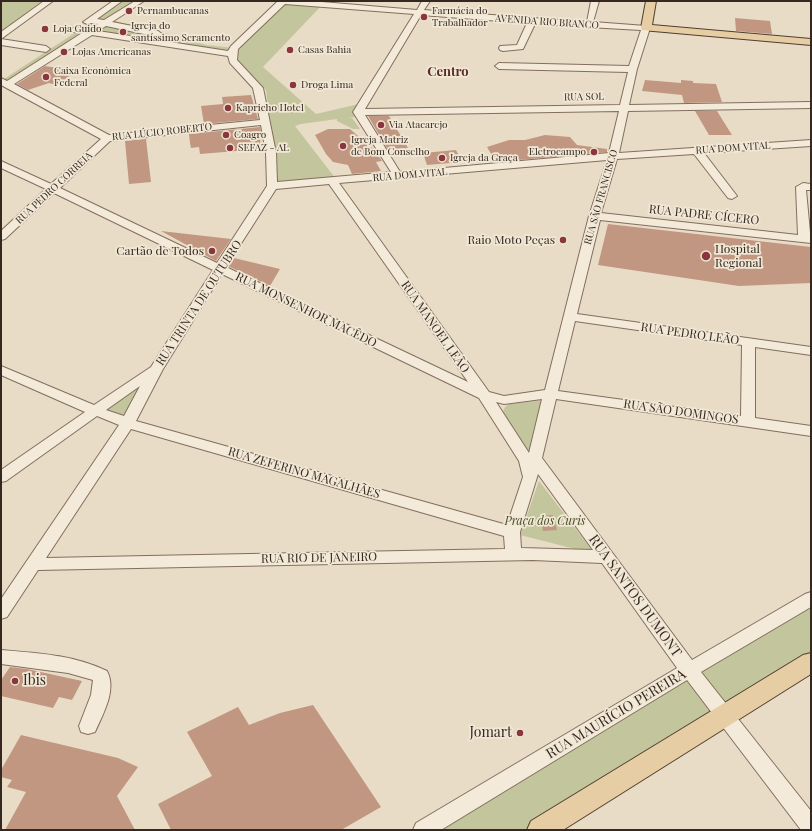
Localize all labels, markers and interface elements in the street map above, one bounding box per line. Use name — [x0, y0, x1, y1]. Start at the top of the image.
place label: Pernambucanas — [137, 5, 209, 17]
place label: Farmácia do Trabalhador — [432, 5, 488, 28]
marker: Pernambucanas — [124, 6, 134, 16]
marker: Farmácia do Trabalhador — [419, 12, 429, 22]
street label: AVENIDA RIO BRANCO — [495, 12, 599, 32]
place label: Igreja do santíssimo Scramento — [131, 20, 230, 44]
place label: Loja Guido — [53, 23, 102, 35]
marker: Loja Guido — [40, 24, 50, 34]
marker: Igreja do santíssimo Scramento — [118, 27, 128, 37]
place label: Casas Bahia — [298, 44, 351, 56]
marker: Casas Bahia — [285, 45, 295, 55]
place label: Lojas Americanas — [72, 46, 151, 58]
marker: Lojas Americanas — [59, 47, 69, 57]
district label: Centro — [427, 64, 469, 80]
place label: Caixa Econômica Federal — [54, 65, 131, 88]
marker: Caixa Econômica Federal — [41, 72, 51, 82]
place label: Droga Lima — [301, 79, 353, 91]
marker: Droga Lima — [288, 80, 298, 90]
street label: RUA SOL — [564, 91, 604, 103]
place label: Kapricho Hotel — [236, 102, 304, 114]
marker: Kapricho Hotel — [223, 103, 233, 113]
place label: Via Atacarejo — [389, 119, 448, 131]
marker: Via Atacarejo — [376, 120, 386, 130]
street label: RUA LÚCIO ROBERTO — [111, 121, 213, 143]
place label: Coagro — [234, 129, 266, 141]
marker: Coagro — [221, 130, 231, 140]
place label: Igreja Matriz de Bom Conselho — [351, 134, 430, 158]
street label: RUA DOM VITAL — [695, 139, 771, 157]
marker: Igreja Matriz de Bom Conselho — [338, 141, 348, 151]
place label: SEFAZ - AL — [238, 142, 289, 154]
marker: SEFAZ - AL — [225, 143, 235, 153]
place label: Eletrocampo — [529, 146, 586, 158]
marker: Eletrocampo — [589, 147, 599, 157]
street label: RUA SÃO FRANCISCO — [582, 148, 620, 246]
street label: RUA PEDRO CORREIA — [13, 149, 95, 227]
place label: Igreja da Graça — [450, 152, 518, 164]
marker: Igreja da Graça — [437, 153, 447, 163]
street label: RUA DOM VITAL — [372, 166, 448, 184]
street label: RUA PADRE CÍCERO — [648, 202, 760, 228]
place label: Raio Moto Peças — [467, 233, 555, 247]
marker: Raio Moto Peças — [558, 235, 568, 245]
street label: RUA TRINTA DE OUTUBRO — [153, 237, 245, 369]
place label: Hospital Regional — [715, 242, 762, 270]
place label: Cartão de Todos — [116, 244, 204, 258]
marker: Cartão de Todos — [207, 246, 217, 256]
marker: Hospital Regional — [700, 250, 712, 262]
street label: RUA MONSENHOR MACÊDO — [233, 269, 379, 351]
street label: RUA MANOEL LEÃO — [398, 278, 472, 376]
street label: RUA PEDRO LEÃO — [640, 320, 740, 348]
street label: RUA SÃO DOMINGOS — [623, 397, 739, 427]
street label: RUA ZEFERINO MAGALHÃES — [226, 444, 382, 502]
park label: Praça dos Curis — [505, 514, 585, 528]
street label: RUA SANTOS DUMONT — [585, 532, 685, 660]
street label: RUA RIO DE JANEIRO — [261, 550, 377, 566]
street label: RUA MAURÍCIO PEREIRA — [543, 666, 689, 762]
place label: Ibis — [23, 673, 46, 689]
marker: Ibis — [10, 676, 20, 686]
place label: Jomart — [469, 725, 512, 741]
marker: Jomart — [515, 728, 525, 738]

